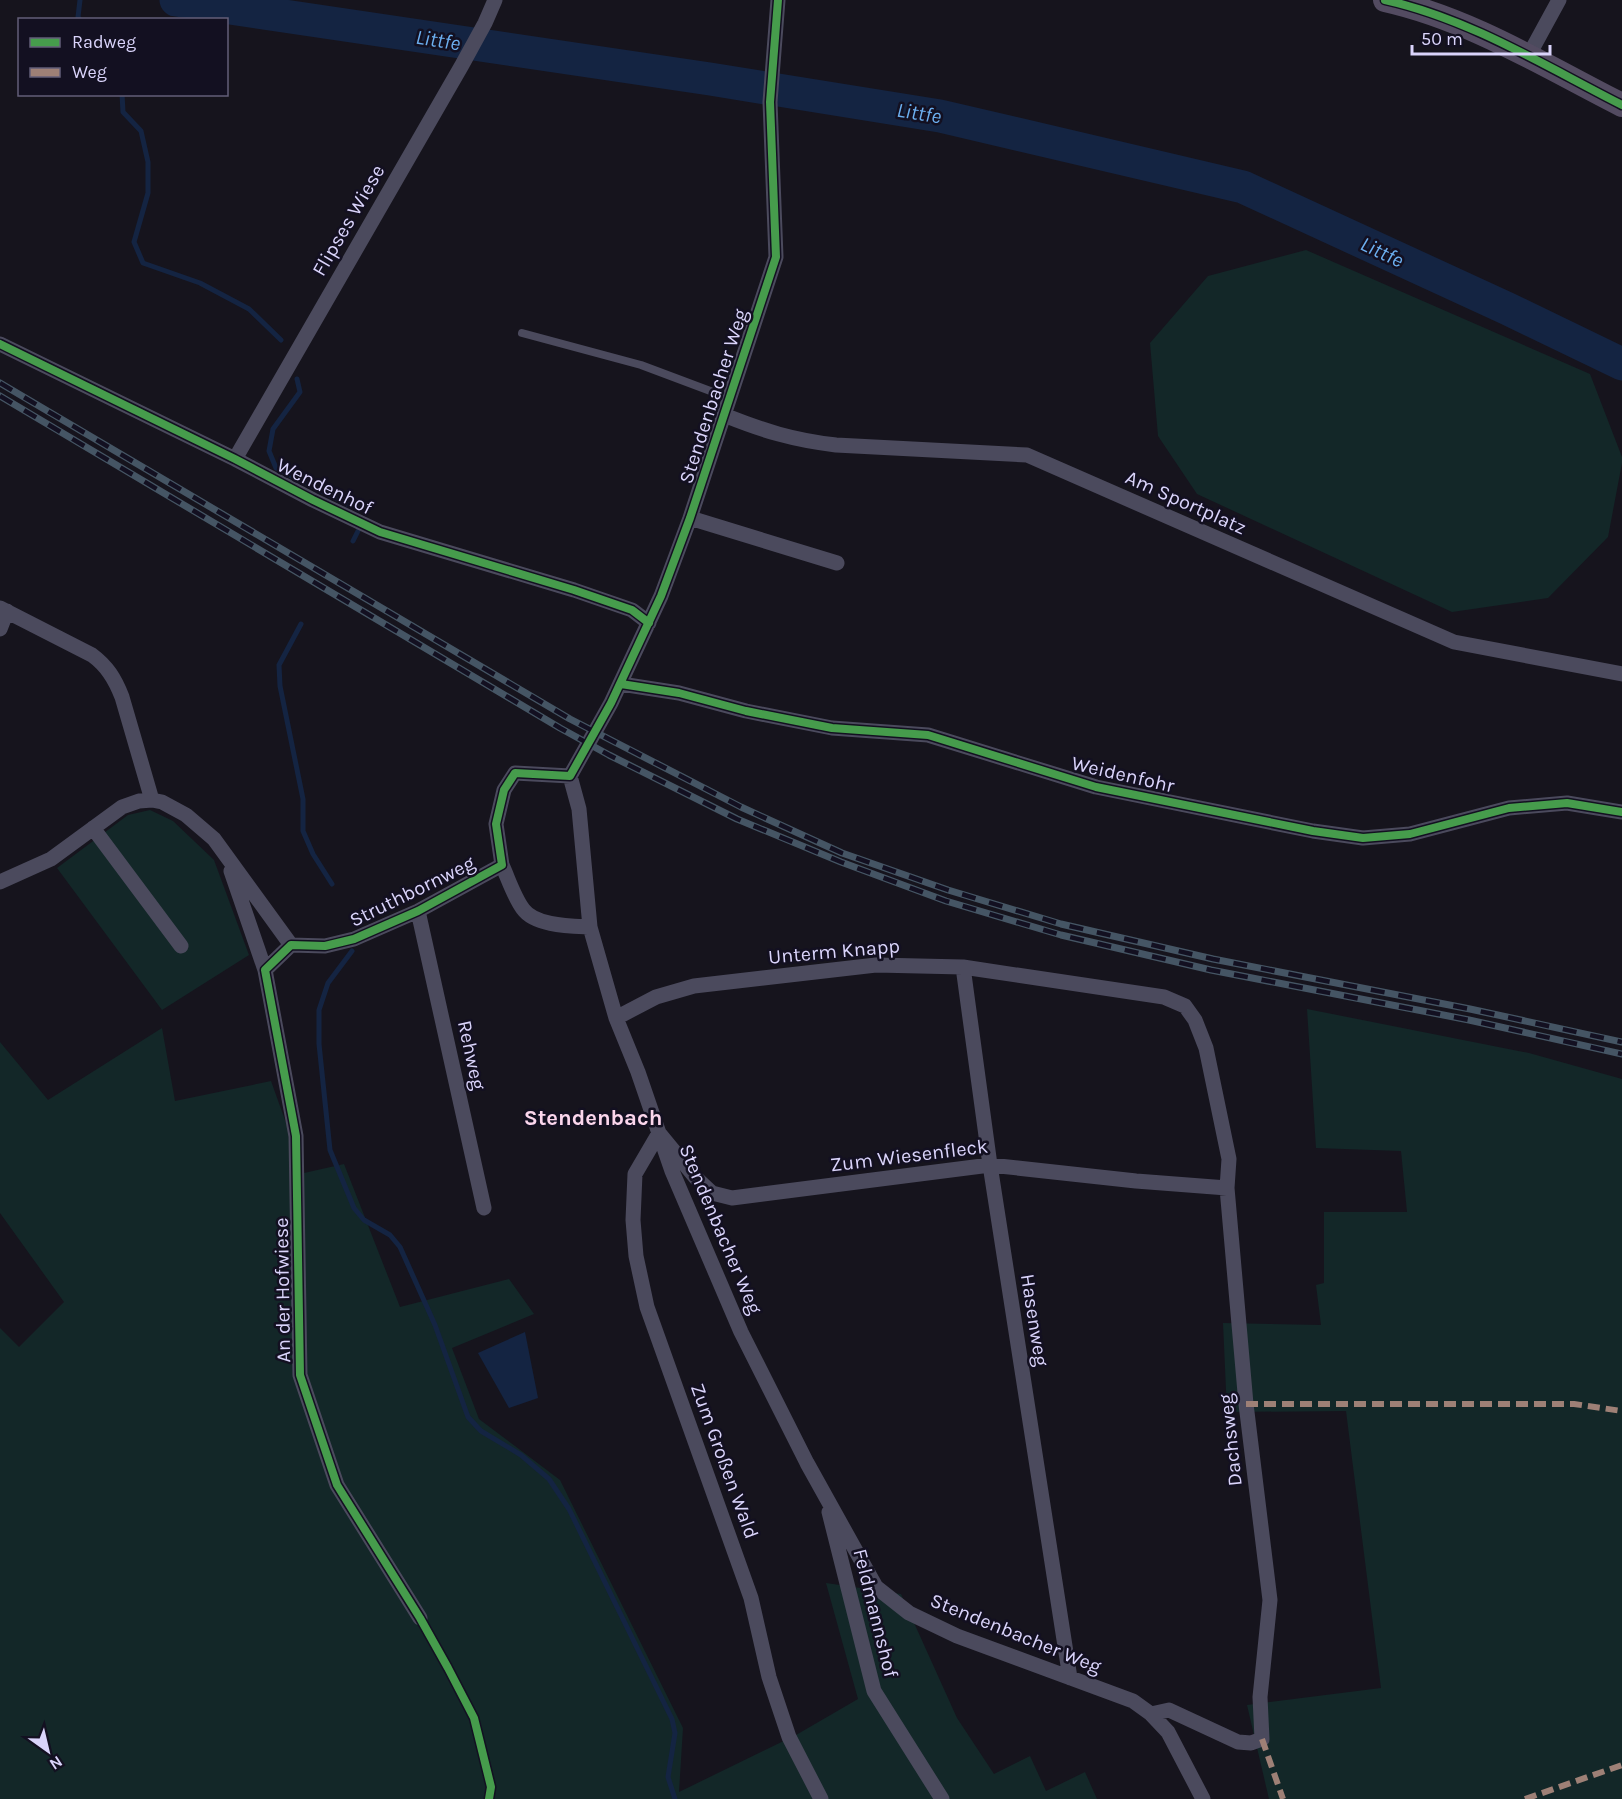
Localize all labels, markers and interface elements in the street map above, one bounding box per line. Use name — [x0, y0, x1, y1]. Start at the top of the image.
legend — [18, 18, 228, 96]
scale bar — [1412, 18, 1550, 56]
water label: Littfe — [414, 25, 462, 55]
text: 50 m — [1421, 28, 1463, 50]
text: Radweg — [72, 31, 136, 53]
text: Weg — [72, 61, 107, 83]
water label: Littfe — [895, 98, 943, 128]
street label: Flipses Wiese — [307, 161, 390, 280]
water label: Littfe — [1357, 232, 1408, 272]
street label: Stendenbacher Weg — [674, 306, 753, 486]
street label: Wendenhof — [273, 453, 377, 520]
street label: Am Sportplatz — [1122, 466, 1250, 539]
street label: Weidenfohr — [1069, 752, 1177, 798]
street label: Struthbornweg — [346, 851, 479, 932]
street label: Unterm Knapp — [767, 934, 901, 969]
street label: Rehweg — [453, 1018, 490, 1092]
district label: Stendenbach — [524, 1105, 662, 1131]
street label: Zum Wiesenfleck — [829, 1134, 989, 1177]
street label: Stendenbacher Weg — [674, 1141, 767, 1318]
street label: An der Hofwiese — [270, 1217, 295, 1363]
street label: Hasenweg — [1016, 1272, 1053, 1368]
street label: Zum Großen Wald — [686, 1380, 763, 1542]
street label: Dachsweg — [1214, 1392, 1247, 1487]
street label: Feldmannshof — [848, 1546, 903, 1680]
street label: Stendenbacher Weg — [927, 1589, 1105, 1678]
north arrow — [18, 1721, 78, 1781]
text: N — [46, 1752, 66, 1774]

